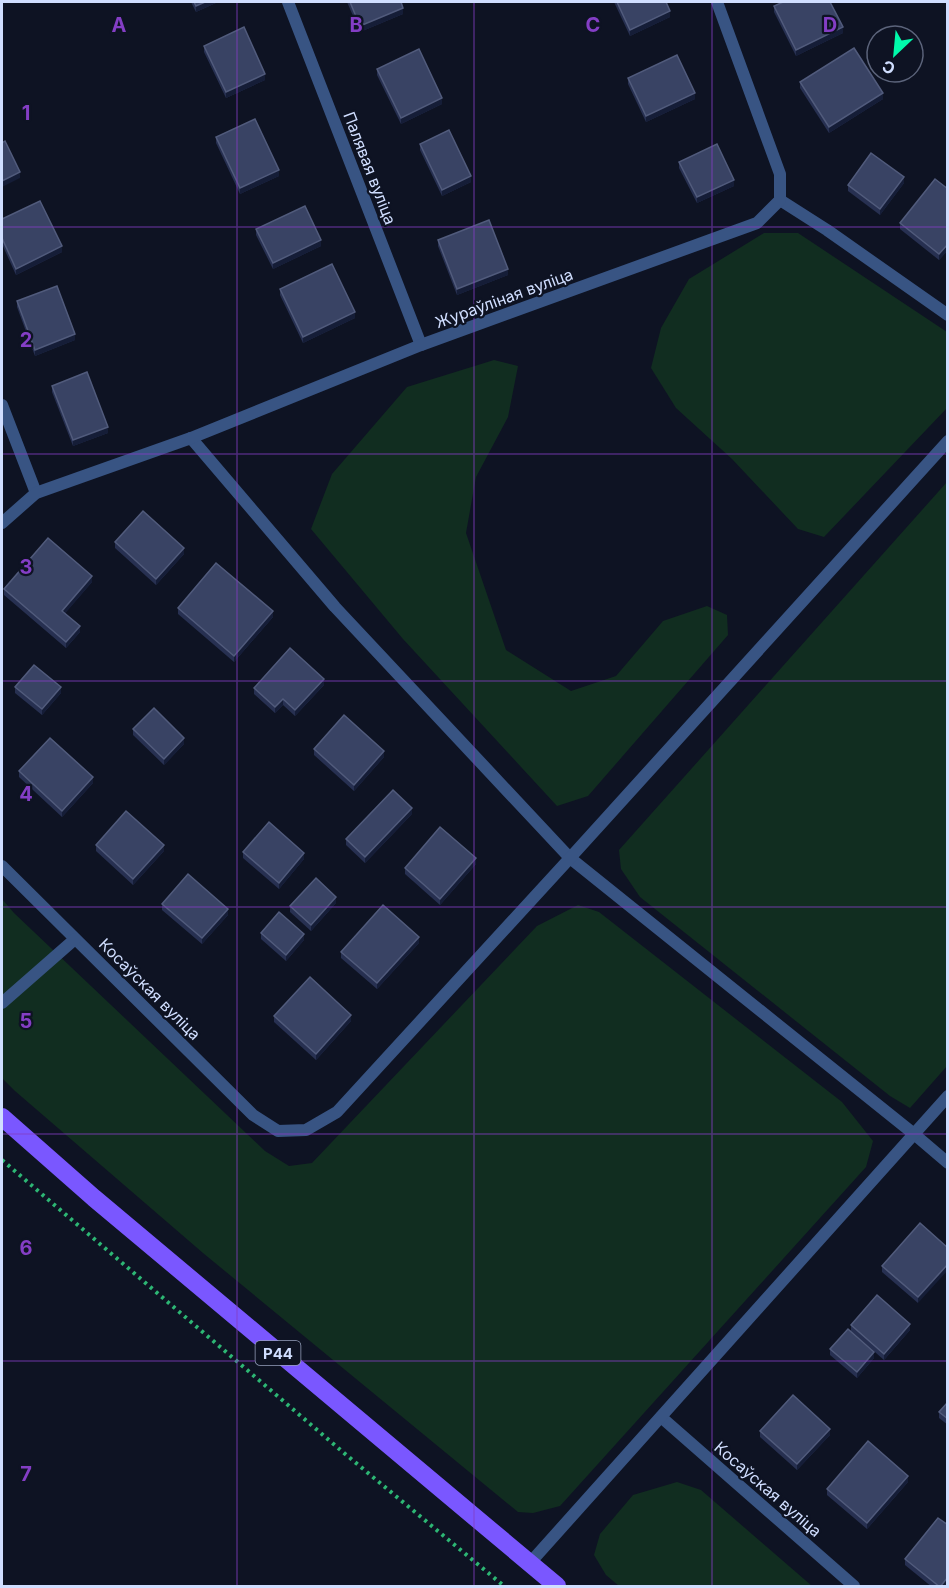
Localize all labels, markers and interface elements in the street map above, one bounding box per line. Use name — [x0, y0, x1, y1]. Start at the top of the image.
text: A — [112, 13, 127, 37]
text: B — [349, 13, 363, 37]
text: C — [586, 13, 600, 37]
text: D — [823, 13, 837, 37]
north arrow — [865, 24, 925, 84]
text: С — [879, 56, 898, 79]
text: 1 — [22, 101, 30, 125]
street label: Палявая вуліца — [339, 109, 401, 227]
street label: Жураўліная вуліца — [432, 264, 576, 332]
text: 2 — [20, 328, 32, 352]
text: 3 — [20, 555, 32, 579]
text: 4 — [19, 782, 33, 806]
street label: Косаўская вуліца — [95, 934, 205, 1044]
text: 5 — [20, 1009, 32, 1033]
text: 6 — [20, 1236, 33, 1260]
road number: Р44 — [256, 1341, 300, 1365]
street label: Косаўская вуліца — [710, 1437, 826, 1541]
text: 7 — [20, 1462, 32, 1486]

